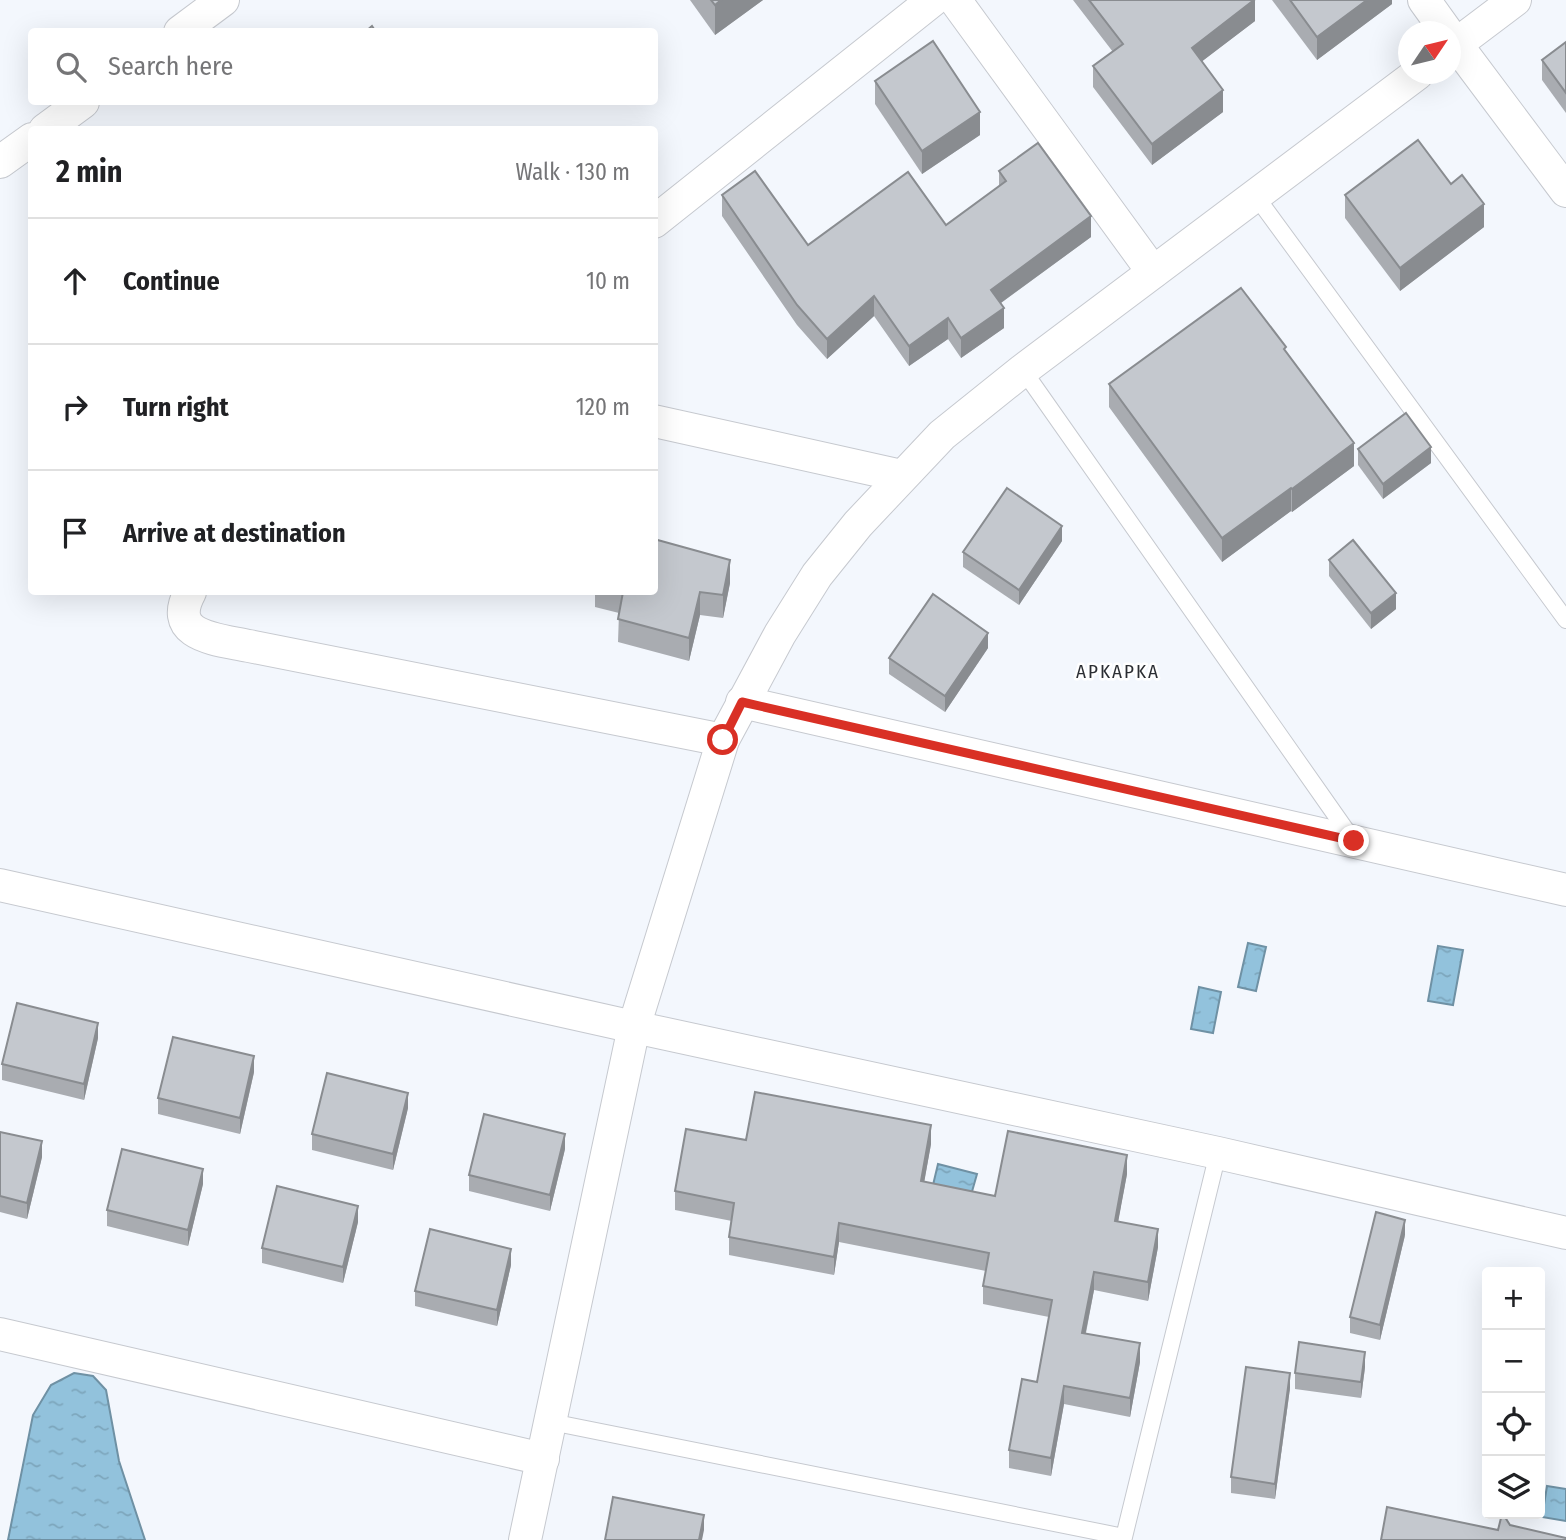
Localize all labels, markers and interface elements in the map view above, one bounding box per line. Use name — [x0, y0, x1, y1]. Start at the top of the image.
north arrow — [1398, 21, 1461, 84]
search box — [28, 28, 658, 105]
icon: search — [52, 48, 90, 86]
text: Search here — [108, 51, 233, 82]
text: 2 min — [56, 154, 123, 190]
text: Walk · 130 m — [516, 158, 630, 186]
icon: ahead — [56, 262, 94, 300]
text: Continue — [123, 266, 220, 297]
text: 10 m — [586, 267, 630, 295]
icon: right — [56, 388, 94, 426]
text: Turn right — [123, 392, 229, 423]
text: 120 m — [576, 393, 630, 421]
icon: arrive — [56, 514, 94, 552]
text: Arrive at destination — [123, 518, 346, 549]
district label: APKAPKA — [1076, 660, 1160, 683]
route start — [707, 724, 738, 755]
route end — [1338, 825, 1369, 856]
map controls — [1482, 1267, 1545, 1519]
button: + — [1482, 1267, 1545, 1330]
button: − — [1482, 1330, 1545, 1393]
button: locate — [1482, 1393, 1545, 1456]
button: layers — [1482, 1456, 1545, 1519]

